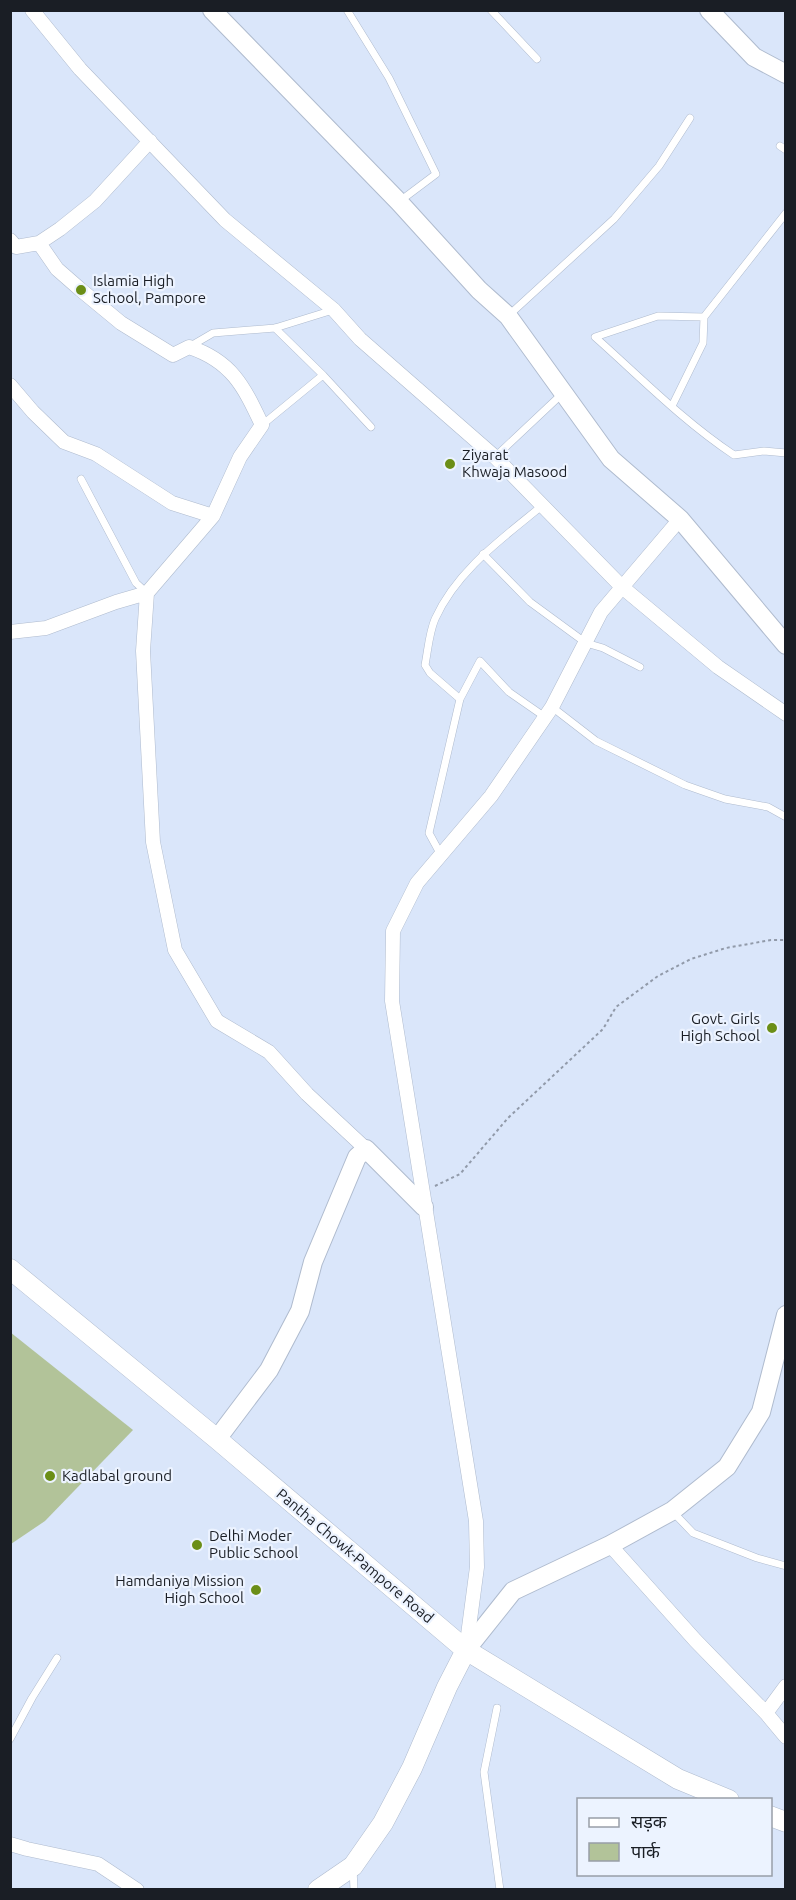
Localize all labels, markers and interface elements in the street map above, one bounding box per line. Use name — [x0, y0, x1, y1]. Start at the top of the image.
place label: Islamia High School, Pampore — [93, 272, 206, 306]
marker: Islamia High School, Pampore — [74, 283, 88, 297]
place label: Ziyarat Khwaja Masood — [462, 446, 567, 480]
marker: Ziyarat Khwaja Masood — [443, 457, 457, 471]
place label: Govt. Girls High School — [680, 1010, 760, 1044]
marker: Govt. Girls High School — [765, 1021, 779, 1035]
place label: Kadlabal ground — [62, 1467, 172, 1484]
marker: Kadlabal ground — [43, 1469, 57, 1483]
street label: Pantha Chowk-Pampore Road — [273, 1485, 437, 1626]
place label: Delhi Moder Public School — [209, 1527, 298, 1561]
marker: Delhi Moder Public School — [190, 1538, 204, 1552]
place label: Hamdaniya Mission High School — [115, 1572, 244, 1606]
marker: Hamdaniya Mission High School — [249, 1583, 263, 1597]
legend — [577, 1798, 772, 1876]
text: सड़क — [631, 1811, 668, 1832]
text: पार्क — [631, 1841, 661, 1861]

